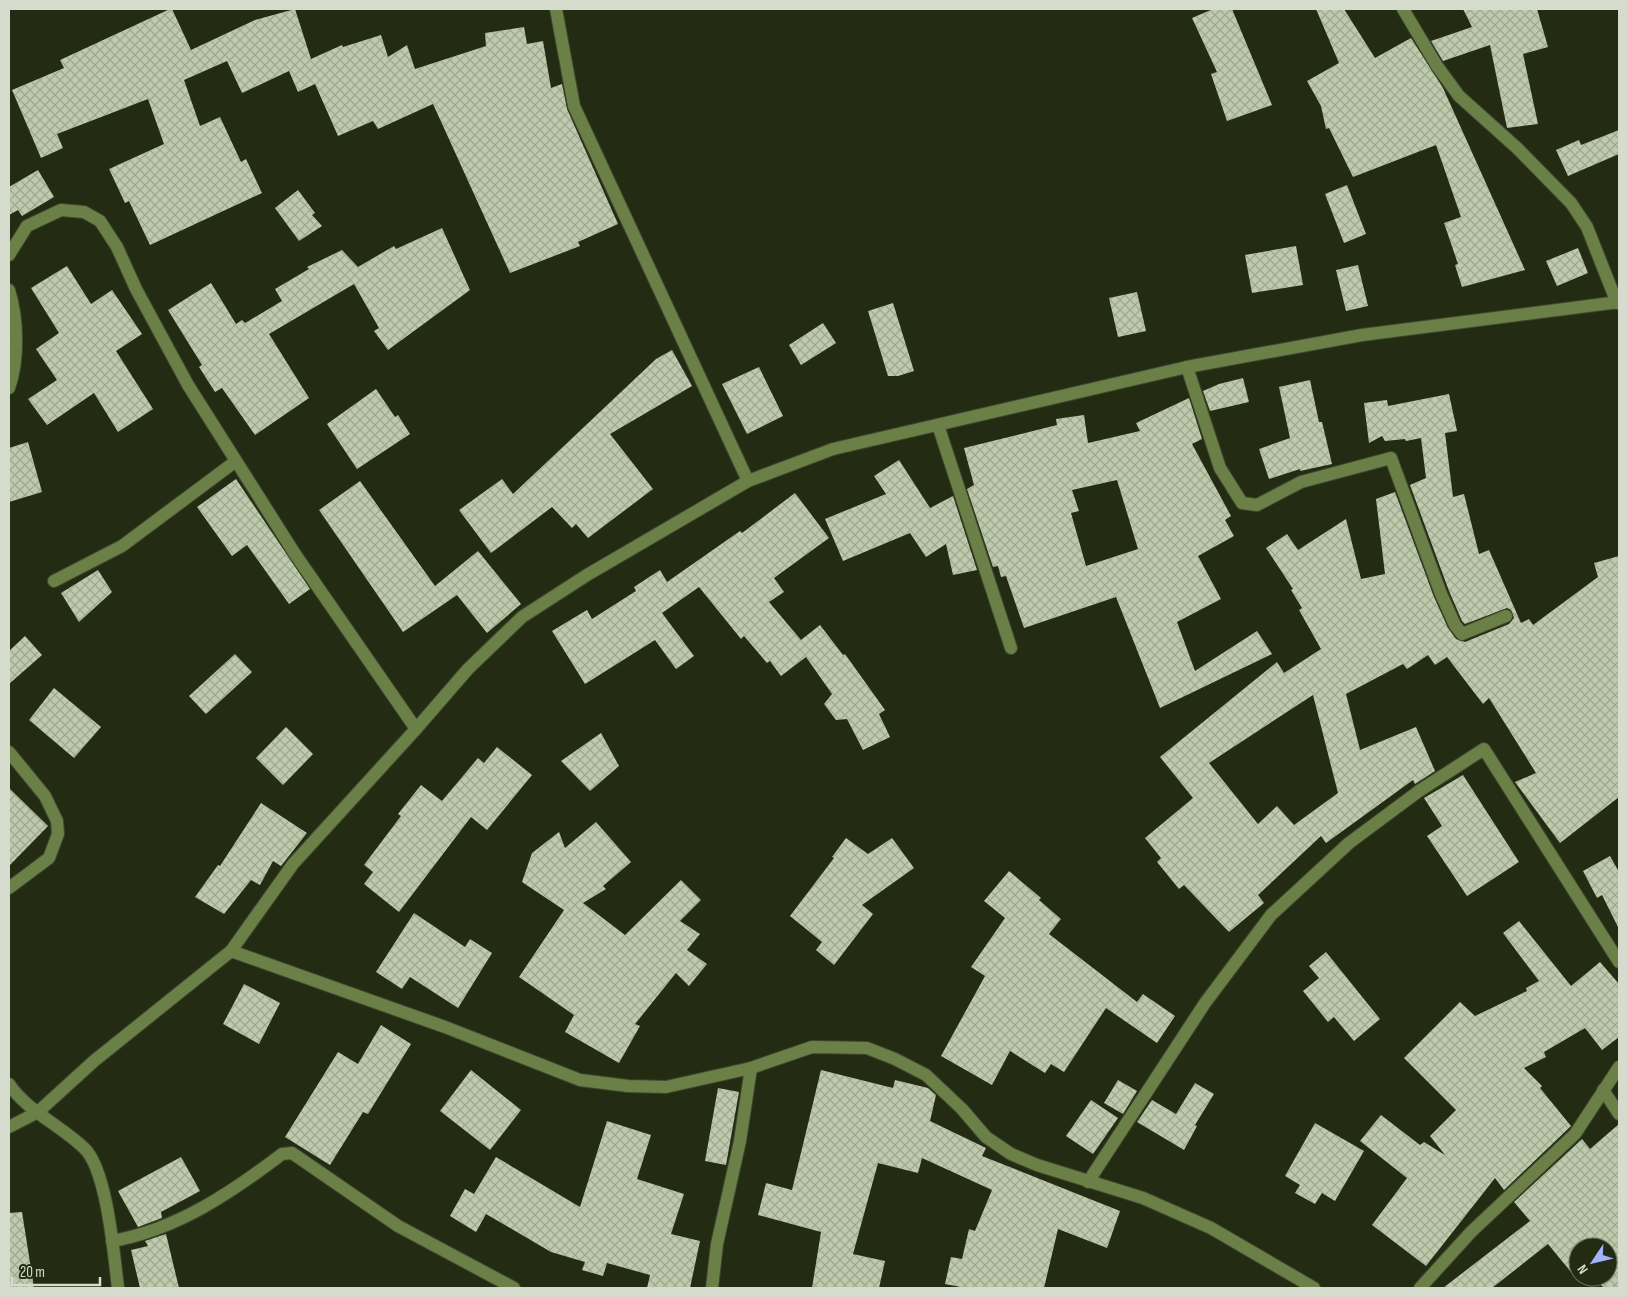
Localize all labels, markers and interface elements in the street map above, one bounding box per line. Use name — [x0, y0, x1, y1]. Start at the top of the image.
north arrow — [1568, 1237, 1618, 1287]
scale bar — [12, 1254, 100, 1286]
text: N — [1574, 1261, 1592, 1277]
text: 20 m — [20, 1263, 45, 1282]

